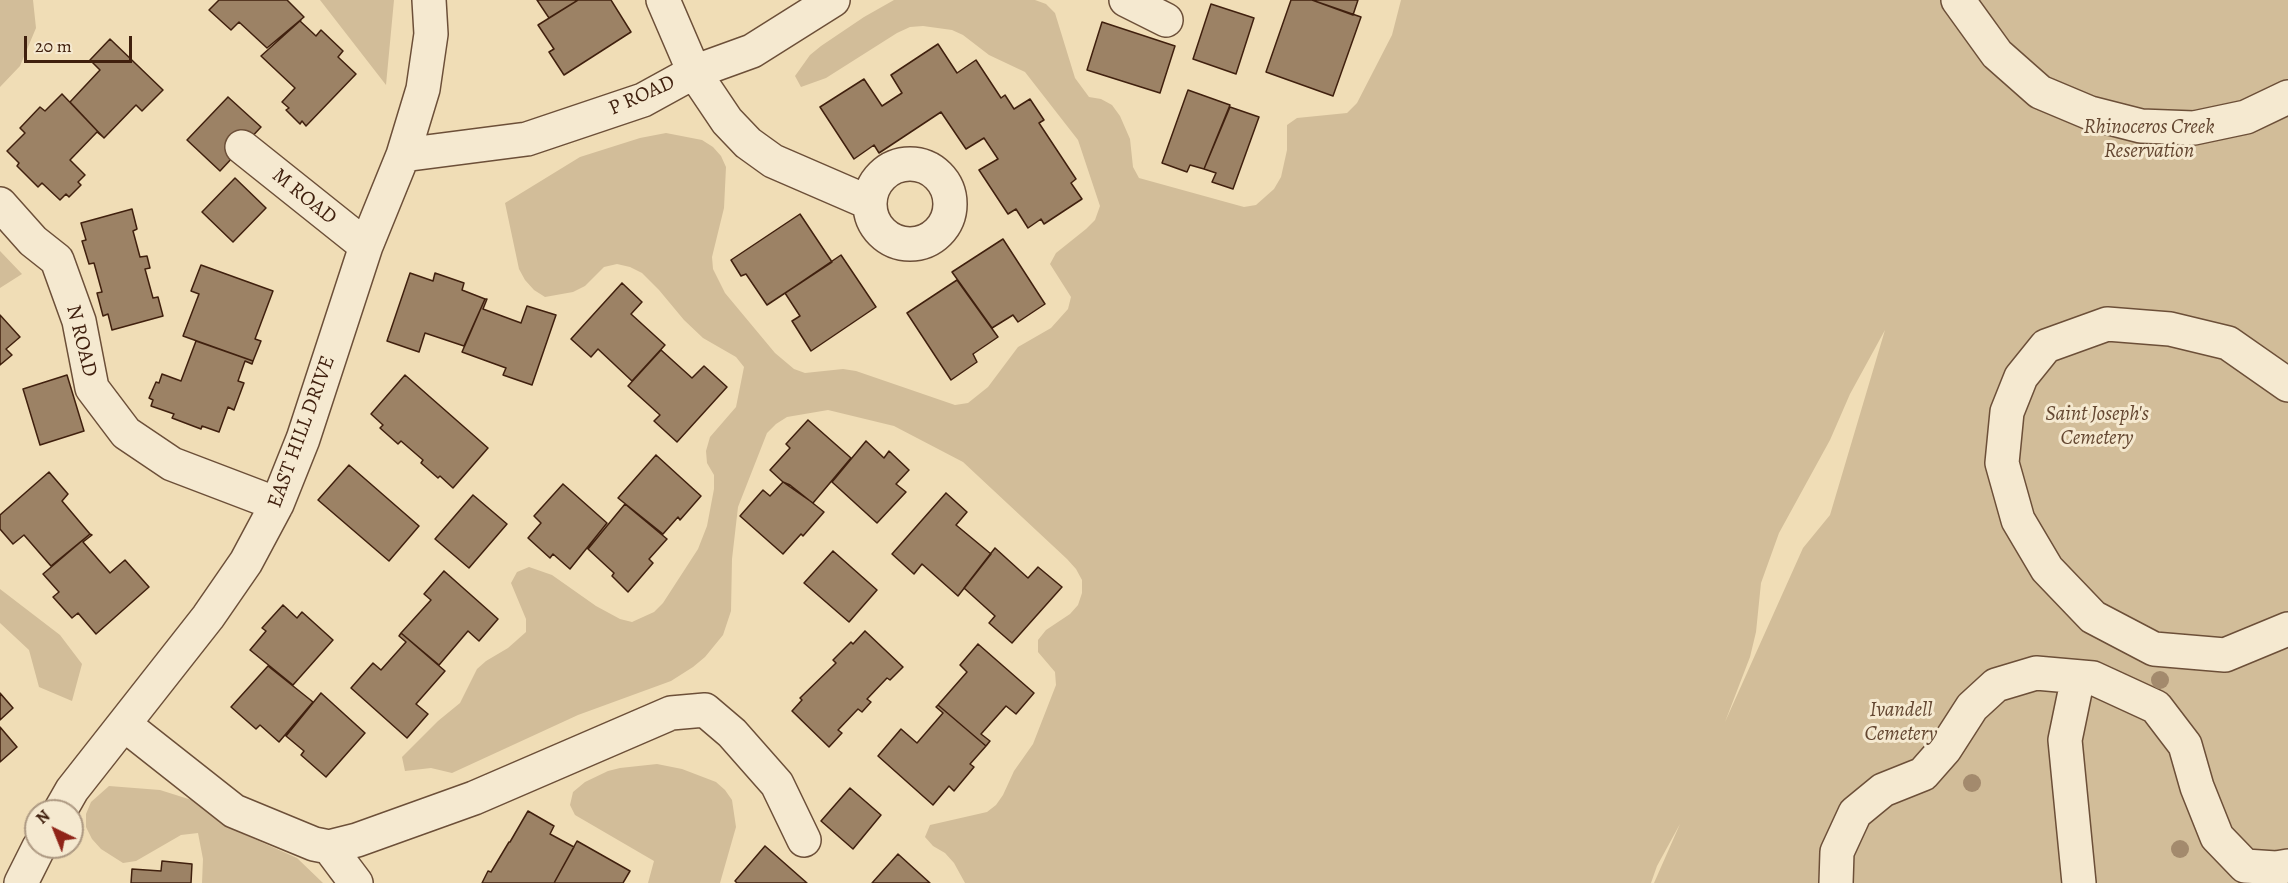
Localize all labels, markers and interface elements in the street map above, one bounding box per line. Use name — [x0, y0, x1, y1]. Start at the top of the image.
scale bar — [27, 24, 135, 62]
text: 20 m — [35, 34, 72, 58]
street label: P ROAD — [605, 70, 679, 122]
park label: Rhinoceros Creek Reservation — [2083, 115, 2215, 165]
street label: M ROAD — [267, 163, 341, 231]
street label: N ROAD — [60, 302, 102, 380]
street label: EAST HILL DRIVE — [263, 352, 341, 512]
park label: Saint Joseph's Cemetery — [2045, 402, 2149, 452]
park label: Ivandell Cemetery — [1865, 698, 1937, 748]
north arrow — [24, 799, 84, 859]
text: N — [31, 805, 55, 829]

